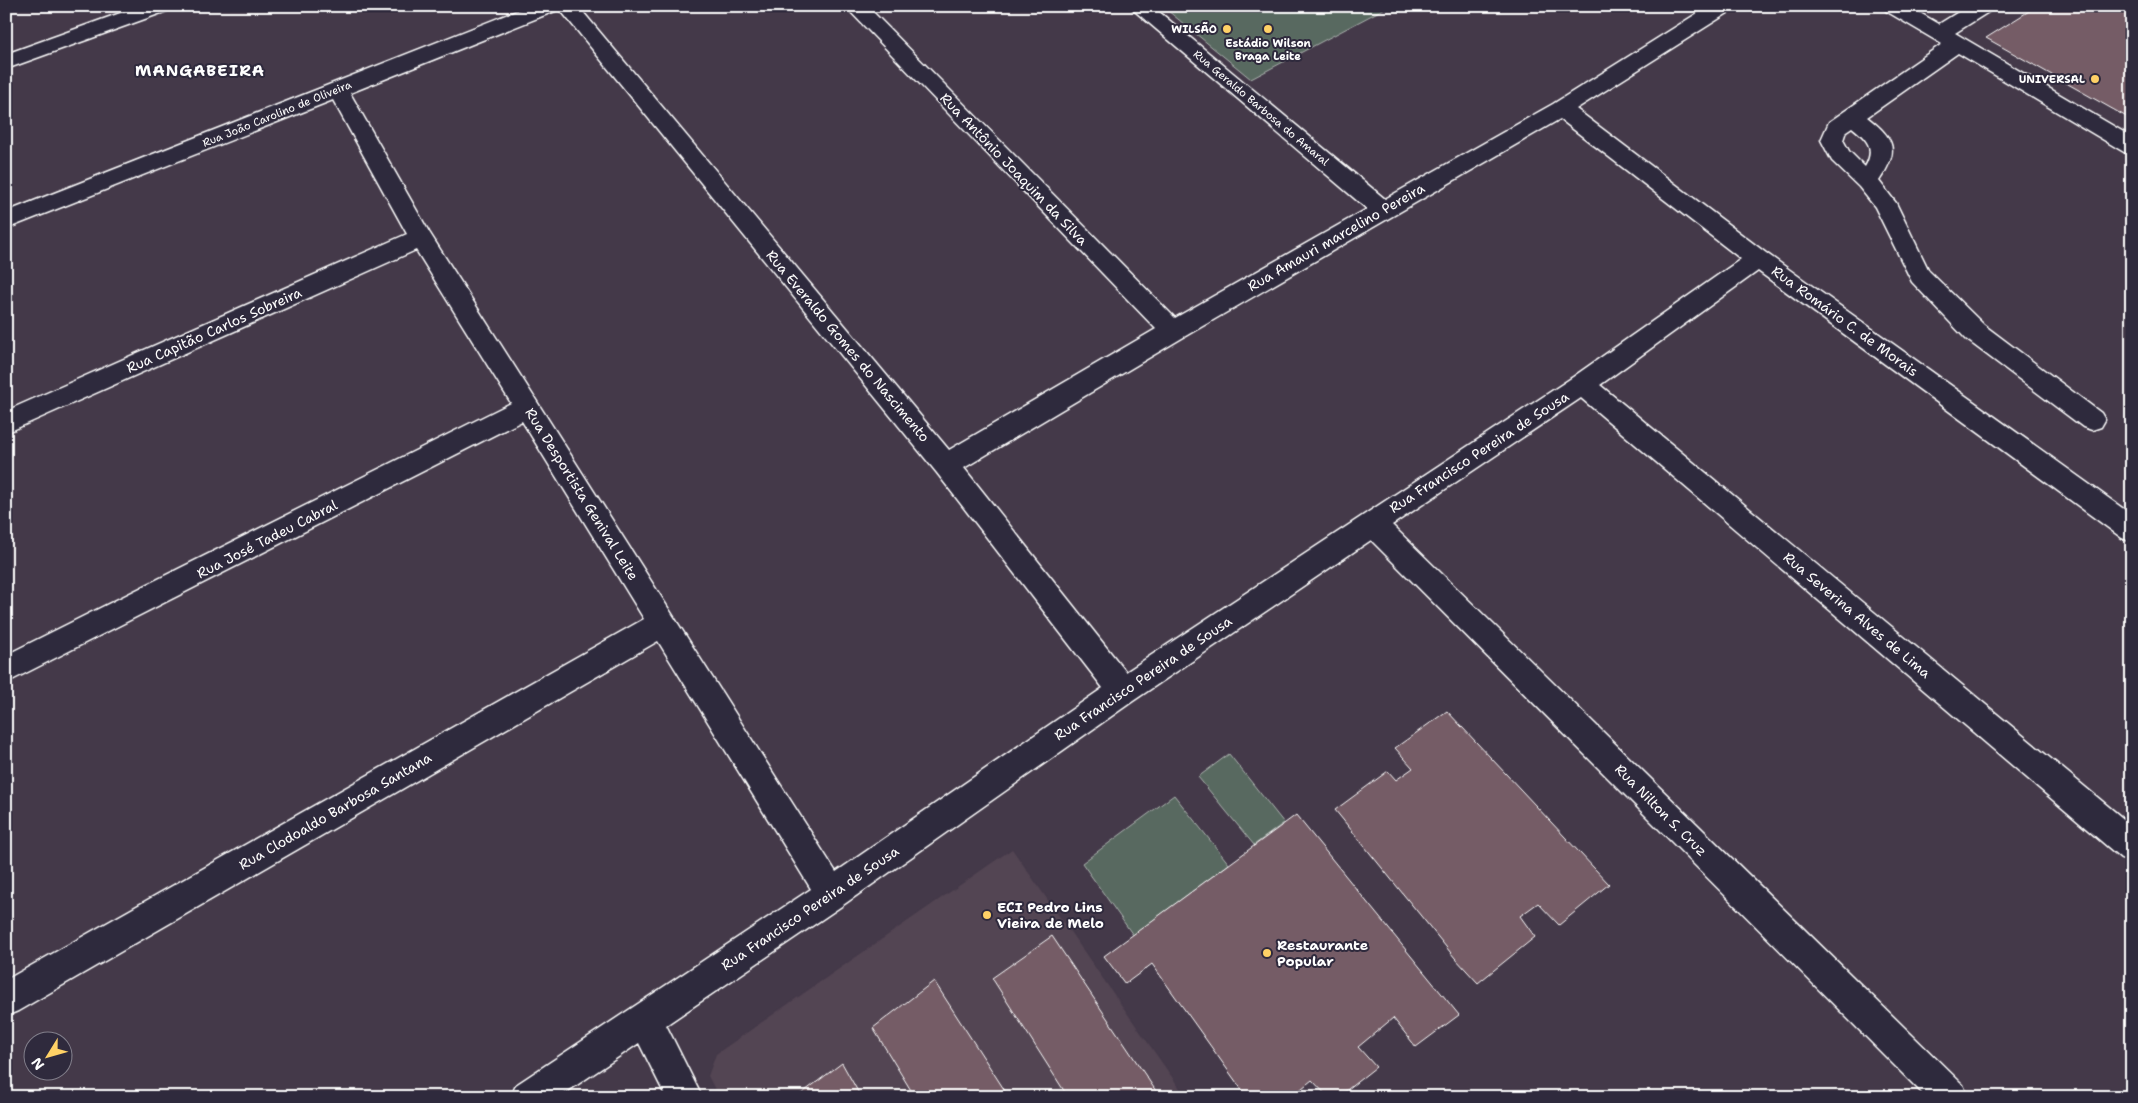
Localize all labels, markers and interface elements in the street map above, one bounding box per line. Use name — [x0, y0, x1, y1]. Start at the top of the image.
place label: WILSÃO — [1171, 22, 1217, 37]
marker: WILSÃO — [1221, 23, 1233, 35]
marker: Estádio Wilson Braga Leite — [1262, 23, 1274, 35]
place label: Estádio Wilson Braga Leite — [1225, 36, 1312, 64]
street label: Rua Geraldo Barbosa do Amaral — [1190, 47, 1333, 170]
district label: MANGABEIRA — [135, 60, 265, 81]
place label: UNIVERSAL — [2019, 72, 2085, 87]
marker: UNIVERSAL — [2089, 73, 2101, 85]
street label: Rua João Carolino de Oliveira — [200, 77, 354, 151]
street label: Rua Antônio Joaquim da Silva — [936, 89, 1092, 249]
street label: Rua Amauri marcelino Pereira — [1244, 179, 1428, 295]
street label: Rua Everaldo Gomes do Nascimento — [762, 246, 934, 446]
street label: Rua Romário C. de Morais — [1768, 262, 1922, 380]
street label: Rua Capitão Carlos Sobreira — [124, 283, 305, 377]
street label: Rua Francisco Pereira de Sousa — [1386, 387, 1572, 517]
street label: Rua Desportista Genival Leite — [521, 404, 643, 584]
street label: Rua José Tadeu Cabral — [194, 495, 341, 582]
street label: Rua Severina Alves de Lima — [1780, 548, 1935, 682]
street label: Rua Francisco Pereira de Sousa — [1051, 612, 1235, 744]
street label: Rua Clodoaldo Barbosa Santana — [235, 748, 435, 874]
street label: Rua Nilton S. Cruz — [1611, 760, 1711, 860]
street label: Rua Francisco Pereira de Sousa — [718, 842, 902, 974]
place label: ECI Pedro Lins Vieira de Melo — [997, 898, 1104, 932]
marker: ECI Pedro Lins Vieira de Melo — [981, 909, 993, 921]
place label: Restaurante Popular — [1277, 936, 1368, 970]
marker: Restaurante Popular — [1261, 947, 1273, 959]
north arrow — [22, 1030, 72, 1080]
text: N — [27, 1054, 48, 1074]

